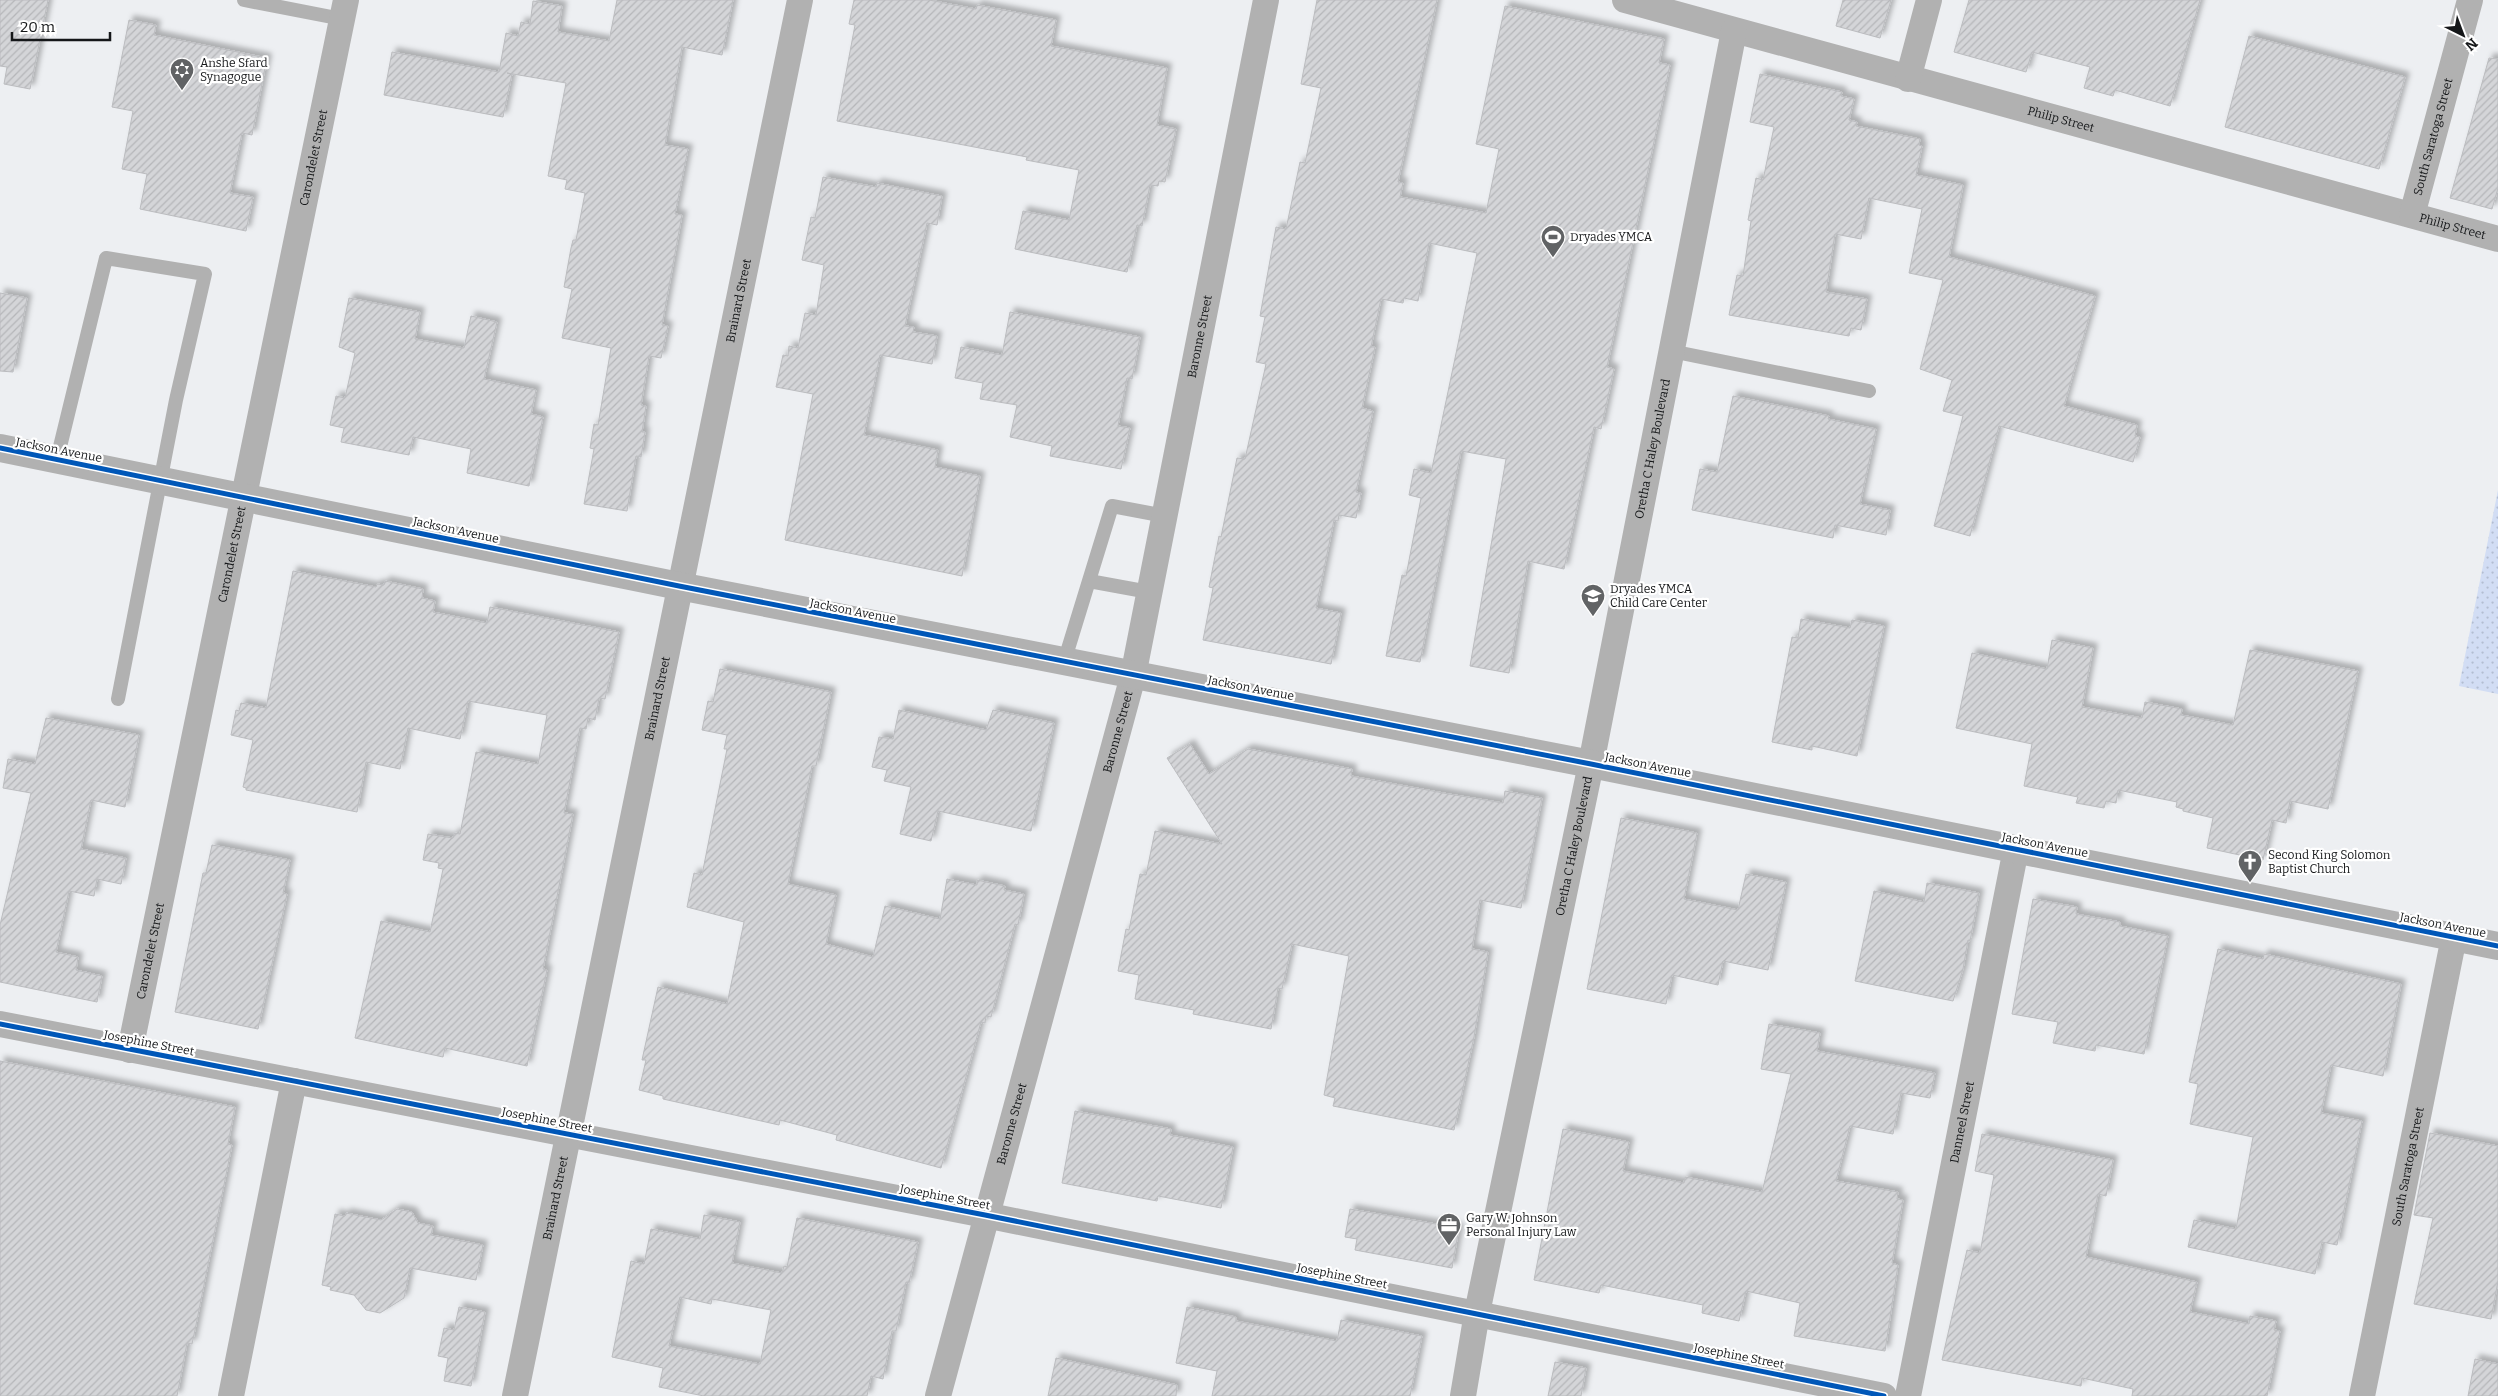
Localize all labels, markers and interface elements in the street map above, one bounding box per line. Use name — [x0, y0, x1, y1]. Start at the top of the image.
scale bar — [12, 10, 110, 42]
north arrow — [2438, 10, 2488, 60]
text: 20 m — [20, 18, 56, 36]
text: N — [2462, 34, 2481, 54]
place label: Anshe Sfard Synagogue — [200, 56, 268, 84]
synagogue icon: Anshe Sfard Synagogue — [169, 57, 195, 91]
street label: South Saratoga Street — [2411, 76, 2456, 197]
street label: Philip Street — [2026, 104, 2097, 135]
street label: Carondelet Street — [297, 108, 330, 207]
street label: Philip Street — [2418, 211, 2488, 243]
sports icon: Dryades YMCA — [1540, 224, 1566, 258]
place label: Dryades YMCA — [1570, 230, 1653, 244]
street label: Brainard Street — [723, 257, 754, 344]
street label: Baronne Street — [1185, 293, 1215, 379]
street label: Oretha C Haley Boulevard — [1632, 378, 1673, 520]
street label: Jackson Avenue — [14, 435, 103, 465]
street label: Carondelet Street — [215, 504, 249, 604]
street label: Jackson Avenue — [411, 514, 500, 546]
place label: Dryades YMCA Child Care Center — [1610, 582, 1708, 610]
school or university icon: Dryades YMCA Child Care Center — [1580, 583, 1606, 617]
street label: Jackson Avenue — [808, 596, 897, 626]
street label: Brainard Street — [642, 655, 673, 742]
street label: Jackson Avenue — [1206, 673, 1295, 703]
street label: Baronne Street — [1100, 689, 1136, 774]
street label: Jackson Avenue — [1603, 750, 1692, 780]
street label: Oretha C Haley Boulevard — [1553, 775, 1595, 917]
street label: Jackson Avenue — [2000, 830, 2089, 860]
place label: Second King Solomon Baptist Church — [2268, 848, 2391, 876]
church icon: Second King Solomon Baptist Church — [2237, 849, 2263, 883]
street label: Carondelet Street — [134, 901, 167, 1001]
street label: Jackson Avenue — [2398, 910, 2487, 940]
street label: Josephine Street — [102, 1027, 196, 1059]
street label: Danneel Street — [1947, 1080, 1977, 1164]
street label: Baronne Street — [994, 1081, 1030, 1166]
street label: Josephine Street — [500, 1104, 594, 1136]
street label: South Saratoga Street — [2389, 1105, 2427, 1227]
street label: Brainard Street — [540, 1154, 571, 1241]
street label: Josephine Street — [898, 1181, 992, 1213]
place label: Gary W. Johnson Personal Injury Law — [1466, 1211, 1577, 1239]
office icon: Gary W. Johnson Personal Injury Law — [1436, 1212, 1462, 1246]
street label: Josephine Street — [1295, 1260, 1389, 1292]
street label: Josephine Street — [1692, 1340, 1786, 1372]

